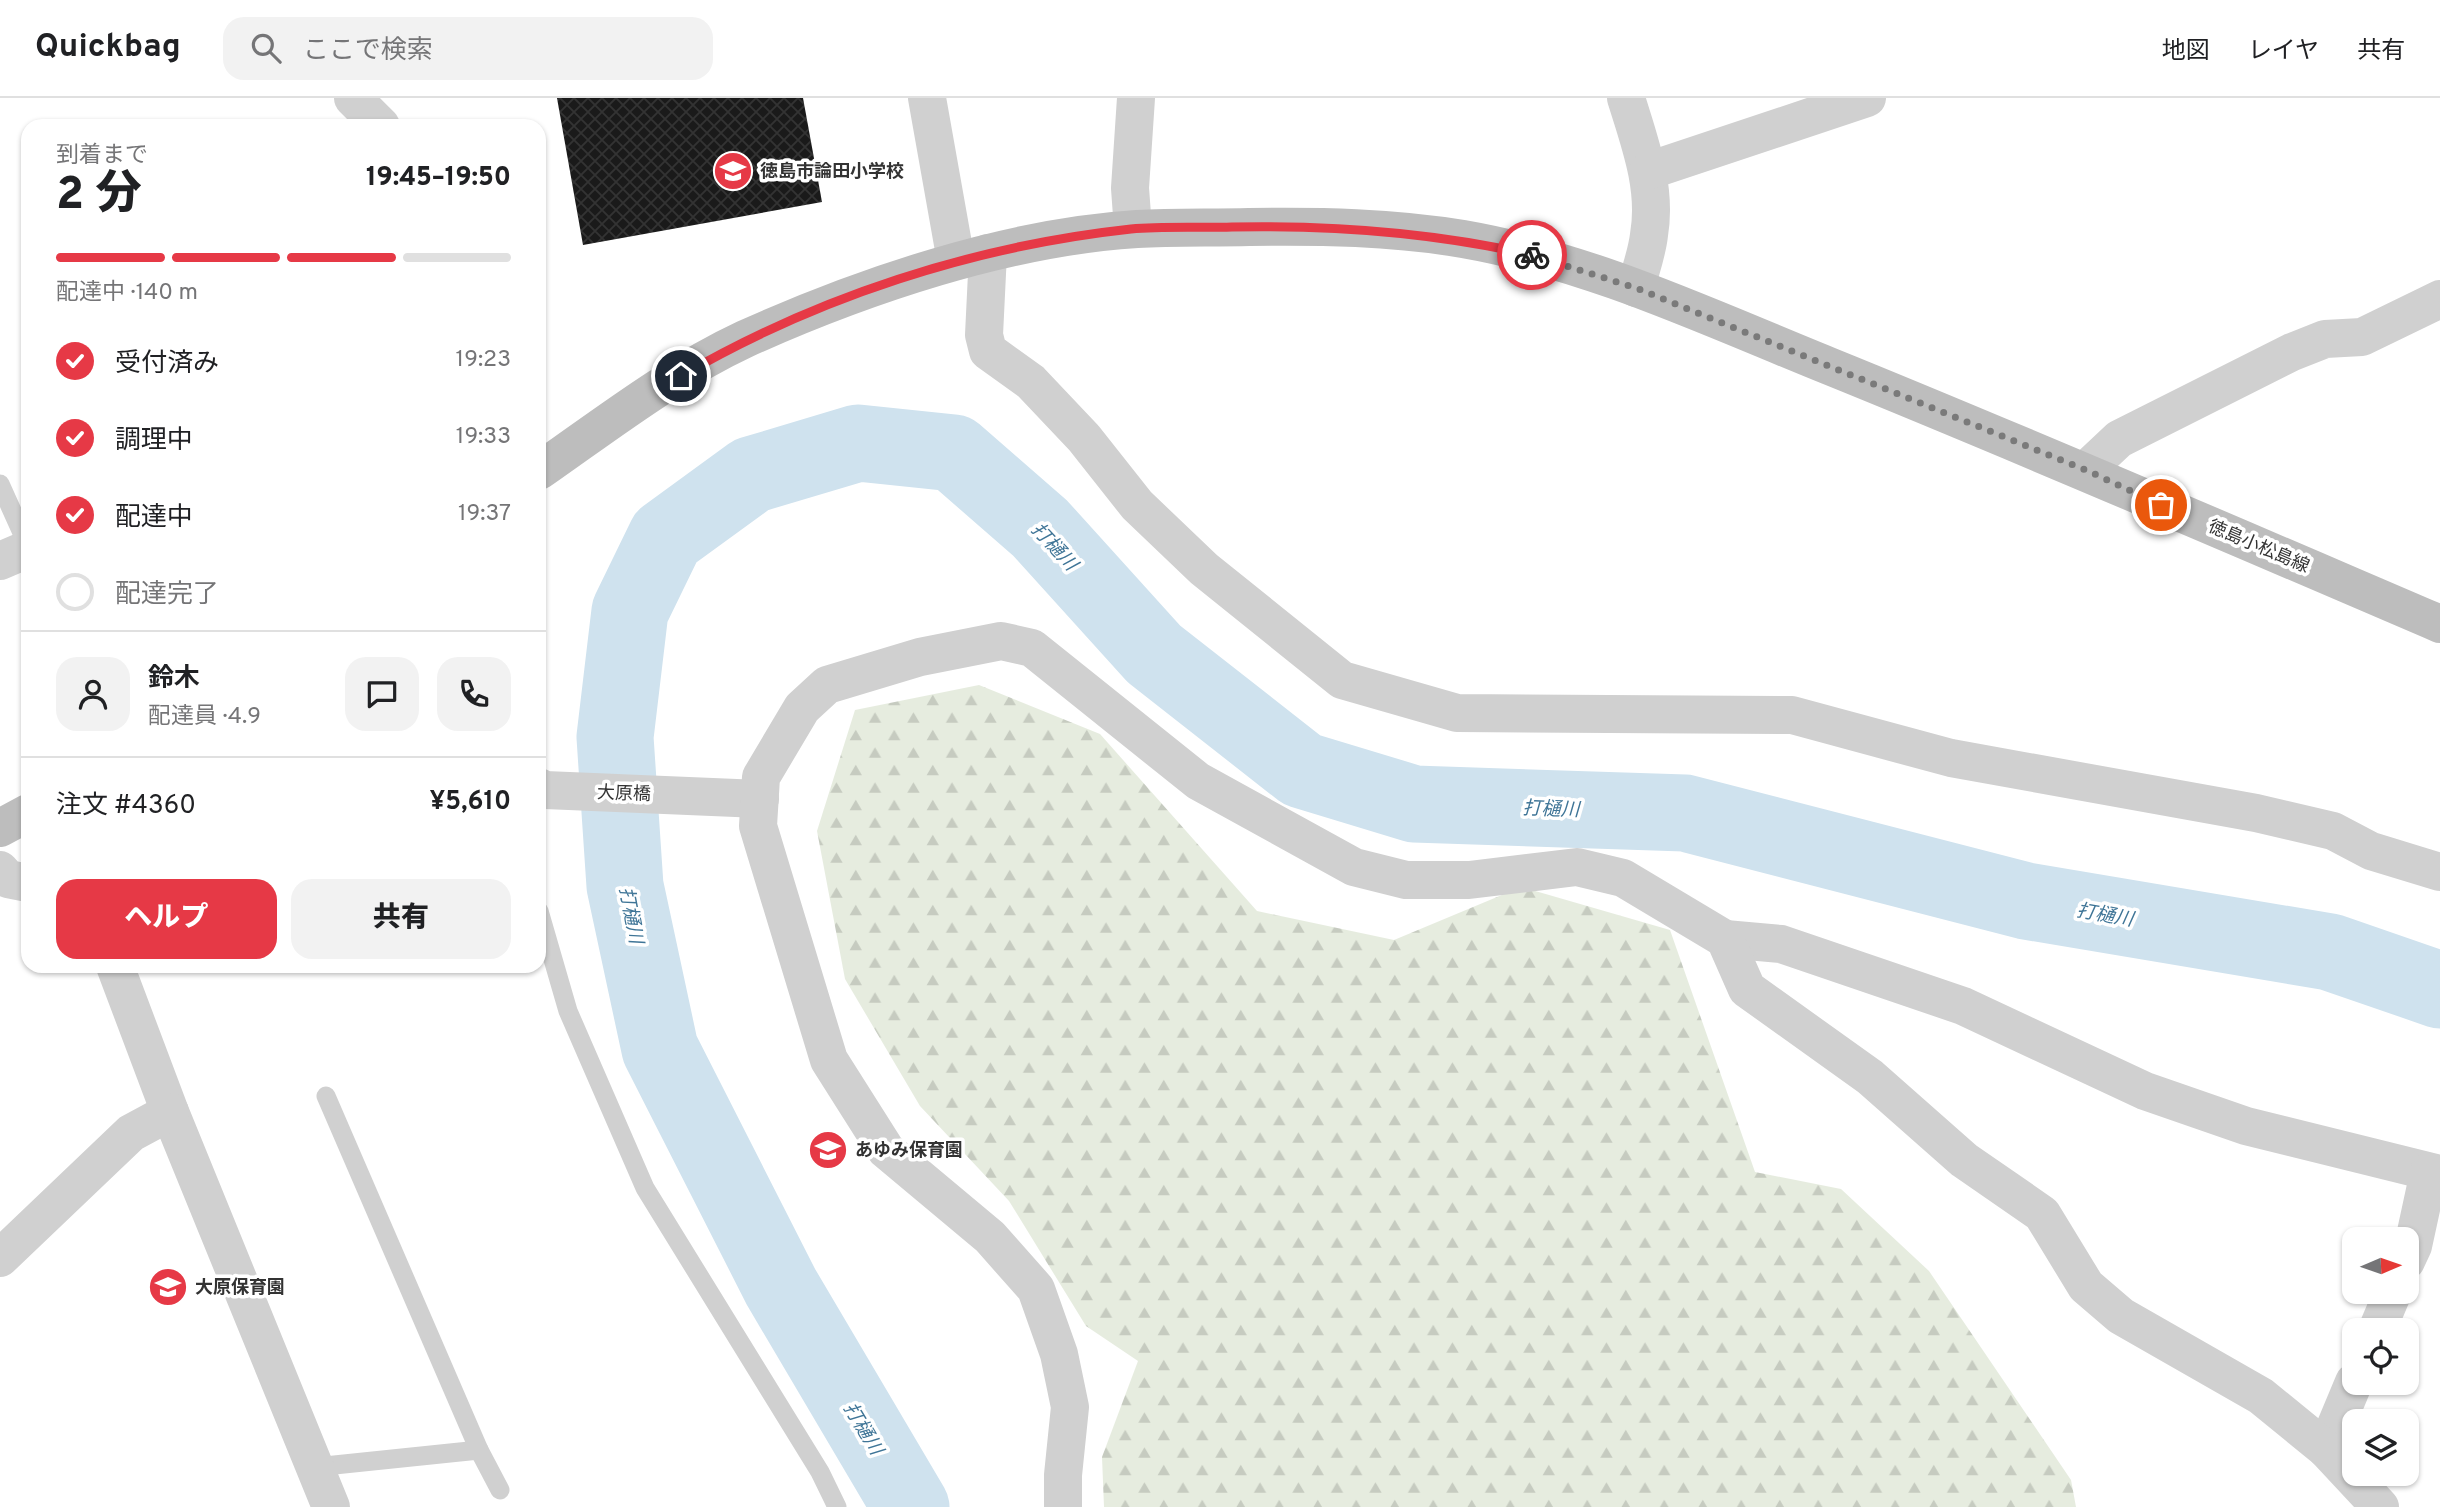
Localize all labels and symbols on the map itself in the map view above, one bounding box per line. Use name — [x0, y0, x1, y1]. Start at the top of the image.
school or university icon: 徳島市論田小学校 — [712, 150, 754, 192]
place label: 徳島市論田小学校 — [760, 161, 904, 184]
courier — [1497, 220, 1567, 290]
pin — [651, 346, 711, 406]
pin — [2131, 475, 2191, 535]
street label: 徳島小松島線 — [2204, 516, 2313, 579]
water label: 打樋川 — [1025, 518, 1083, 578]
street label: 大原橋 — [597, 782, 651, 807]
water label: 打樋川 — [1522, 797, 1582, 823]
water label: 打樋川 — [613, 885, 648, 948]
water label: 打樋川 — [2074, 899, 2137, 933]
school or university icon: あゆみ保育園 — [807, 1129, 849, 1171]
place label: あゆみ保育園 — [855, 1140, 963, 1163]
north arrow — [2342, 1227, 2418, 1304]
school or university icon: 大原保育園 — [147, 1266, 189, 1308]
place label: 大原保育園 — [195, 1277, 285, 1300]
water label: 打樋川 — [837, 1398, 888, 1461]

